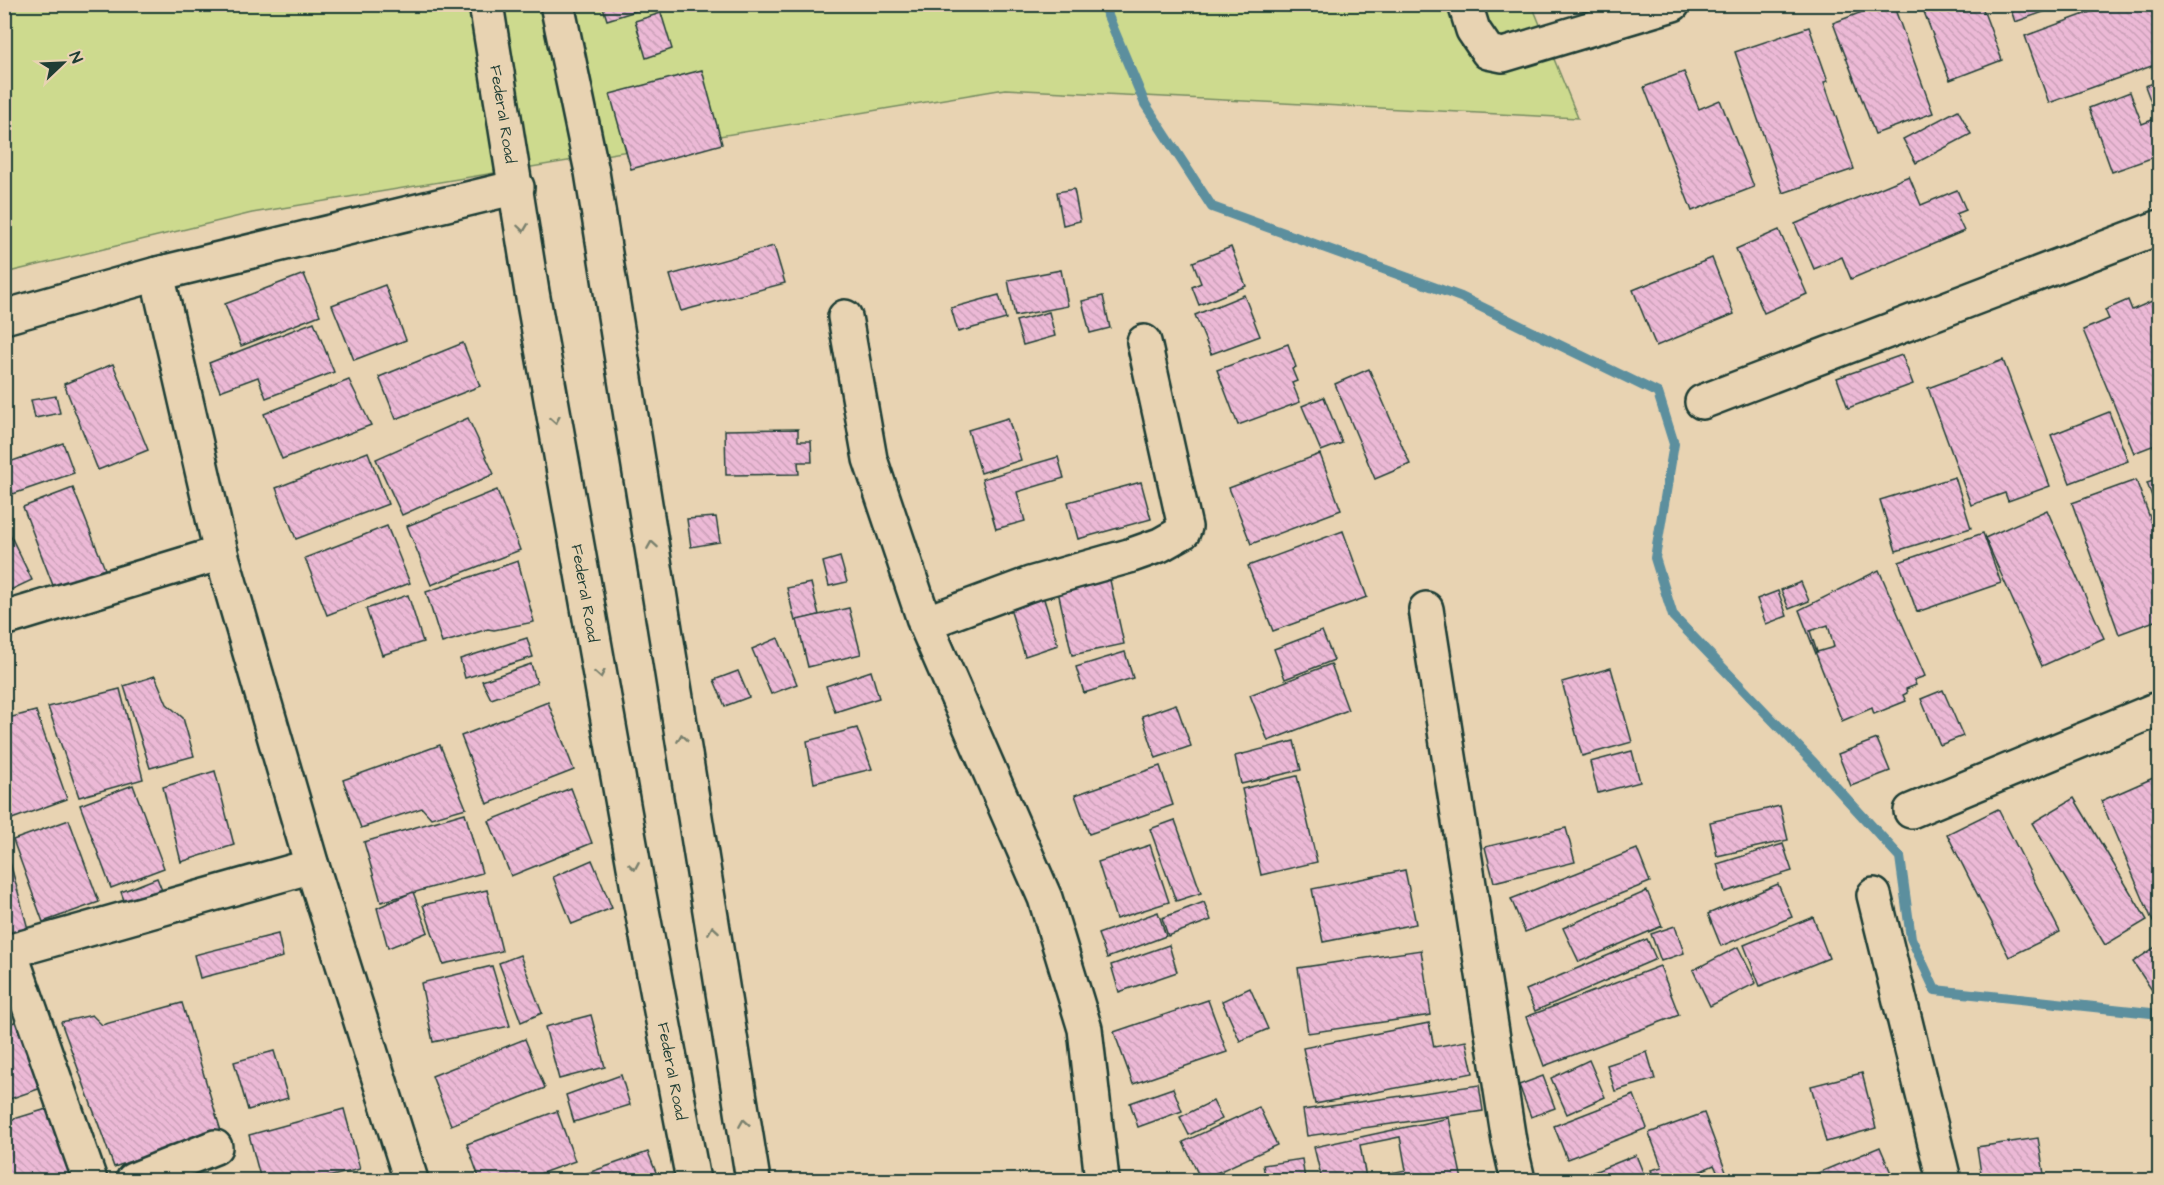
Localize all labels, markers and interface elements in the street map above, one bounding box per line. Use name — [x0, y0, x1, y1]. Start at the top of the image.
north arrow — [33, 33, 93, 93]
text: N — [64, 49, 88, 66]
street label: Federal Road — [484, 63, 522, 165]
one-way arrow — [516, 223, 528, 233]
one-way arrow — [548, 415, 561, 425]
one-way arrow — [646, 540, 658, 550]
street label: Federal Road — [566, 542, 604, 644]
one-way arrow — [593, 669, 606, 679]
one-way arrow — [677, 733, 689, 742]
one-way arrow — [628, 862, 640, 871]
one-way arrow — [708, 926, 720, 935]
street label: Federal Road — [652, 1020, 692, 1122]
one-way arrow — [738, 1118, 751, 1128]

